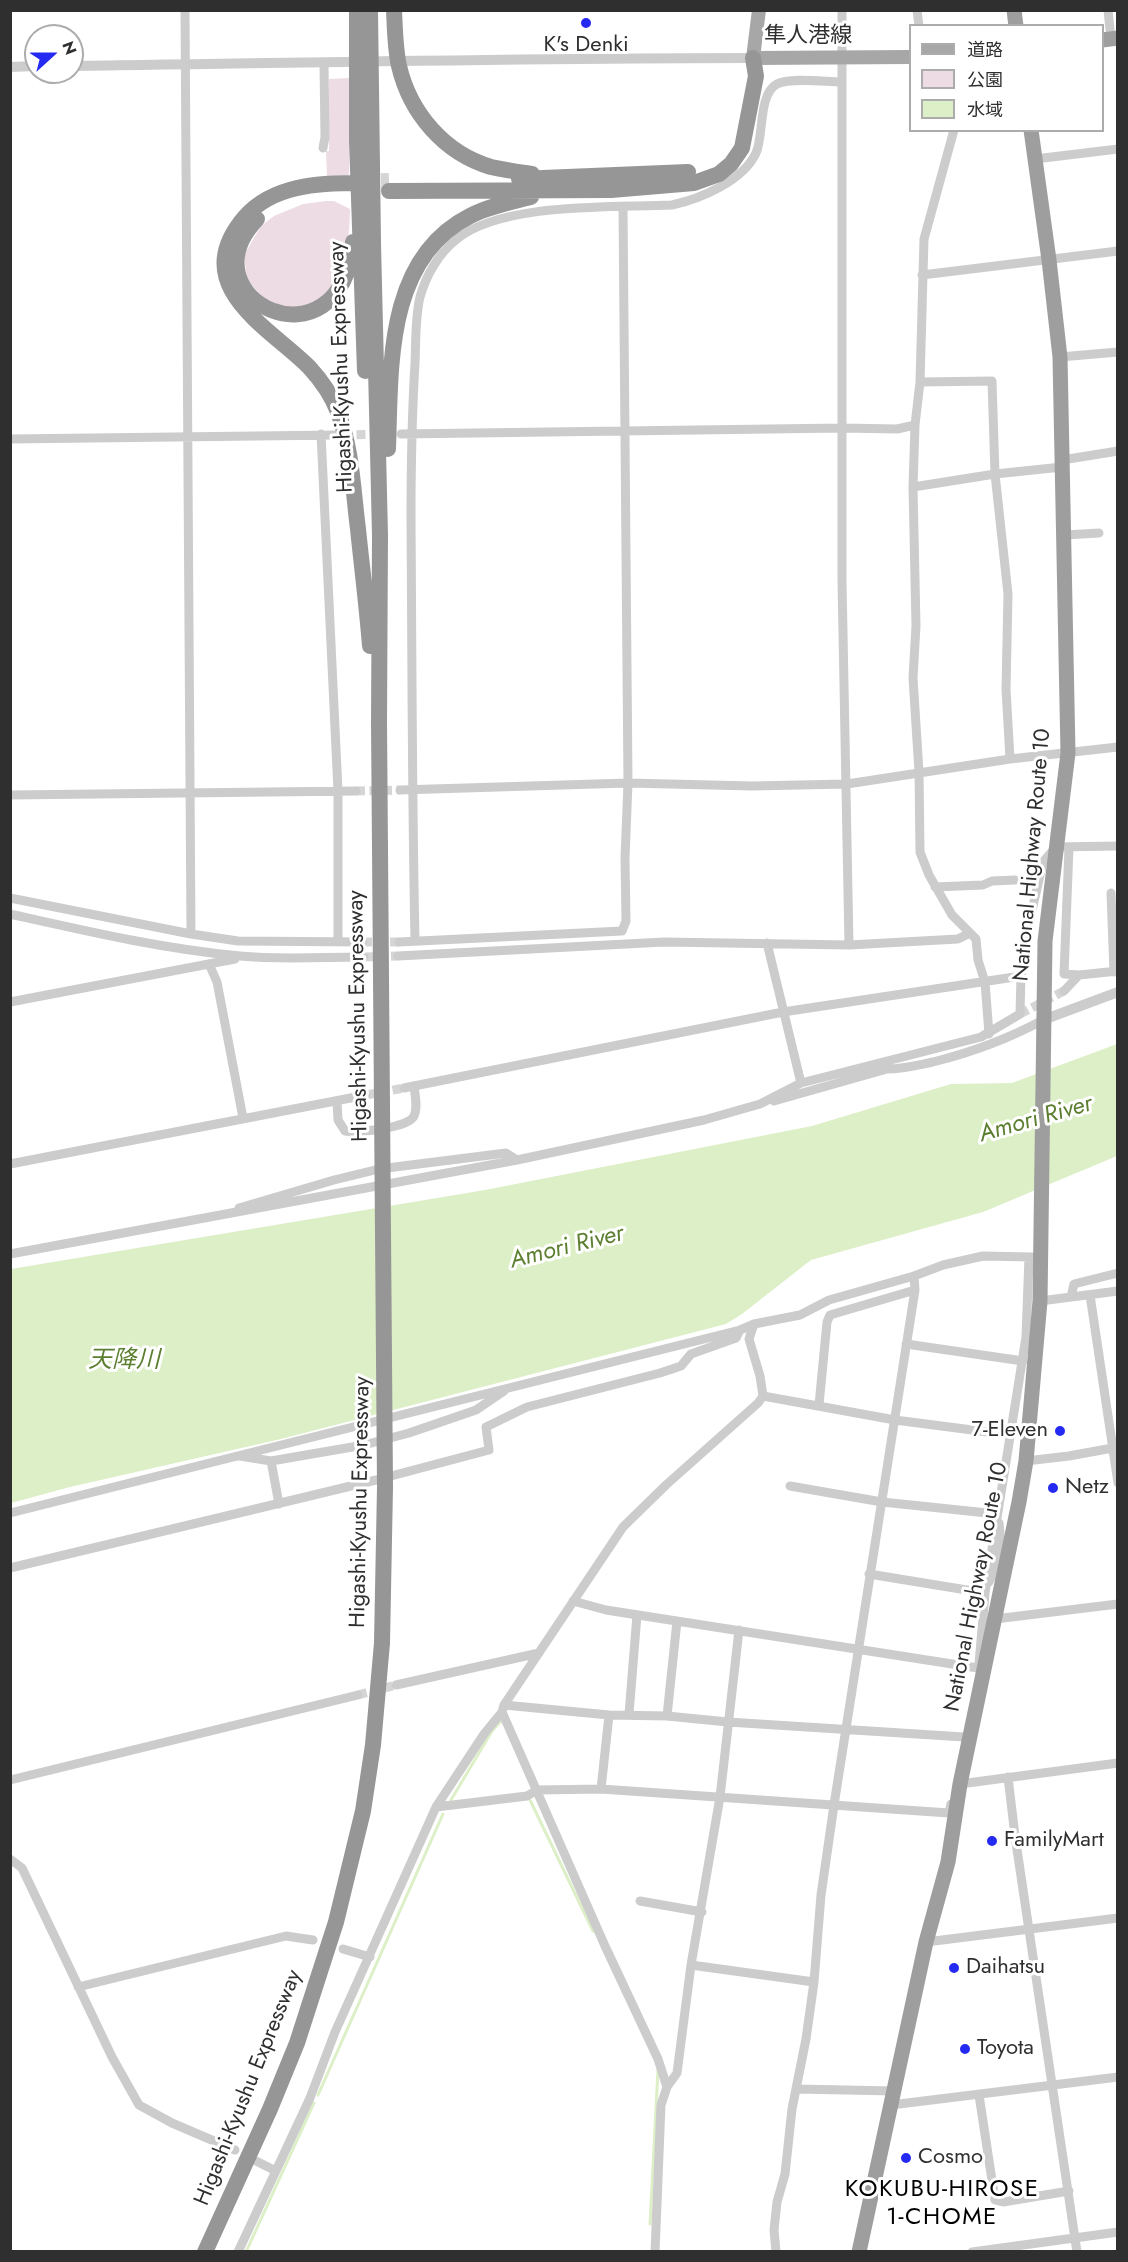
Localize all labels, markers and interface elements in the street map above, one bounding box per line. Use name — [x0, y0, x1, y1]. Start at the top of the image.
marker: K's Denki — [579, 16, 593, 30]
north arrow — [24, 24, 84, 84]
street label: 隼人港線 — [764, 24, 852, 50]
legend — [909, 24, 1104, 132]
place label: K's Denki — [543, 33, 629, 59]
text: 道路 — [967, 37, 1003, 63]
text: N — [56, 38, 82, 58]
text: 公園 — [967, 67, 1003, 93]
text: 水域 — [967, 97, 1003, 123]
street label: Higashi-Kyushu Expressway — [324, 241, 360, 493]
street label: National Highway Route 10 — [1009, 727, 1057, 983]
street label: Higashi-Kyushu Expressway — [344, 890, 374, 1142]
water label: Amori River — [976, 1090, 1096, 1150]
water label: Amori River — [507, 1220, 627, 1276]
water label: 天降川 — [88, 1347, 160, 1375]
street label: Higashi-Kyushu Expressway — [346, 1376, 376, 1628]
place label: 7-Eleven — [971, 1418, 1048, 1444]
marker: 7-Eleven — [1053, 1424, 1067, 1438]
street label: National Highway Route 10 — [940, 1460, 1014, 1714]
place label: Netz — [1065, 1475, 1109, 1501]
marker: Netz — [1046, 1481, 1060, 1495]
place label: FamilyMart — [1004, 1828, 1104, 1854]
marker: FamilyMart — [985, 1834, 999, 1848]
place label: Daihatsu — [966, 1955, 1045, 1981]
marker: Daihatsu — [947, 1961, 961, 1975]
street label: Higashi-Kyushu Expressway — [190, 1966, 308, 2210]
place label: Toyota — [977, 2036, 1034, 2062]
marker: Toyota — [958, 2042, 972, 2056]
place label: Cosmo — [918, 2145, 983, 2171]
marker: Cosmo — [899, 2151, 913, 2165]
district label: KOKUBU-HIROSE 1-CHOME — [845, 2176, 1039, 2232]

